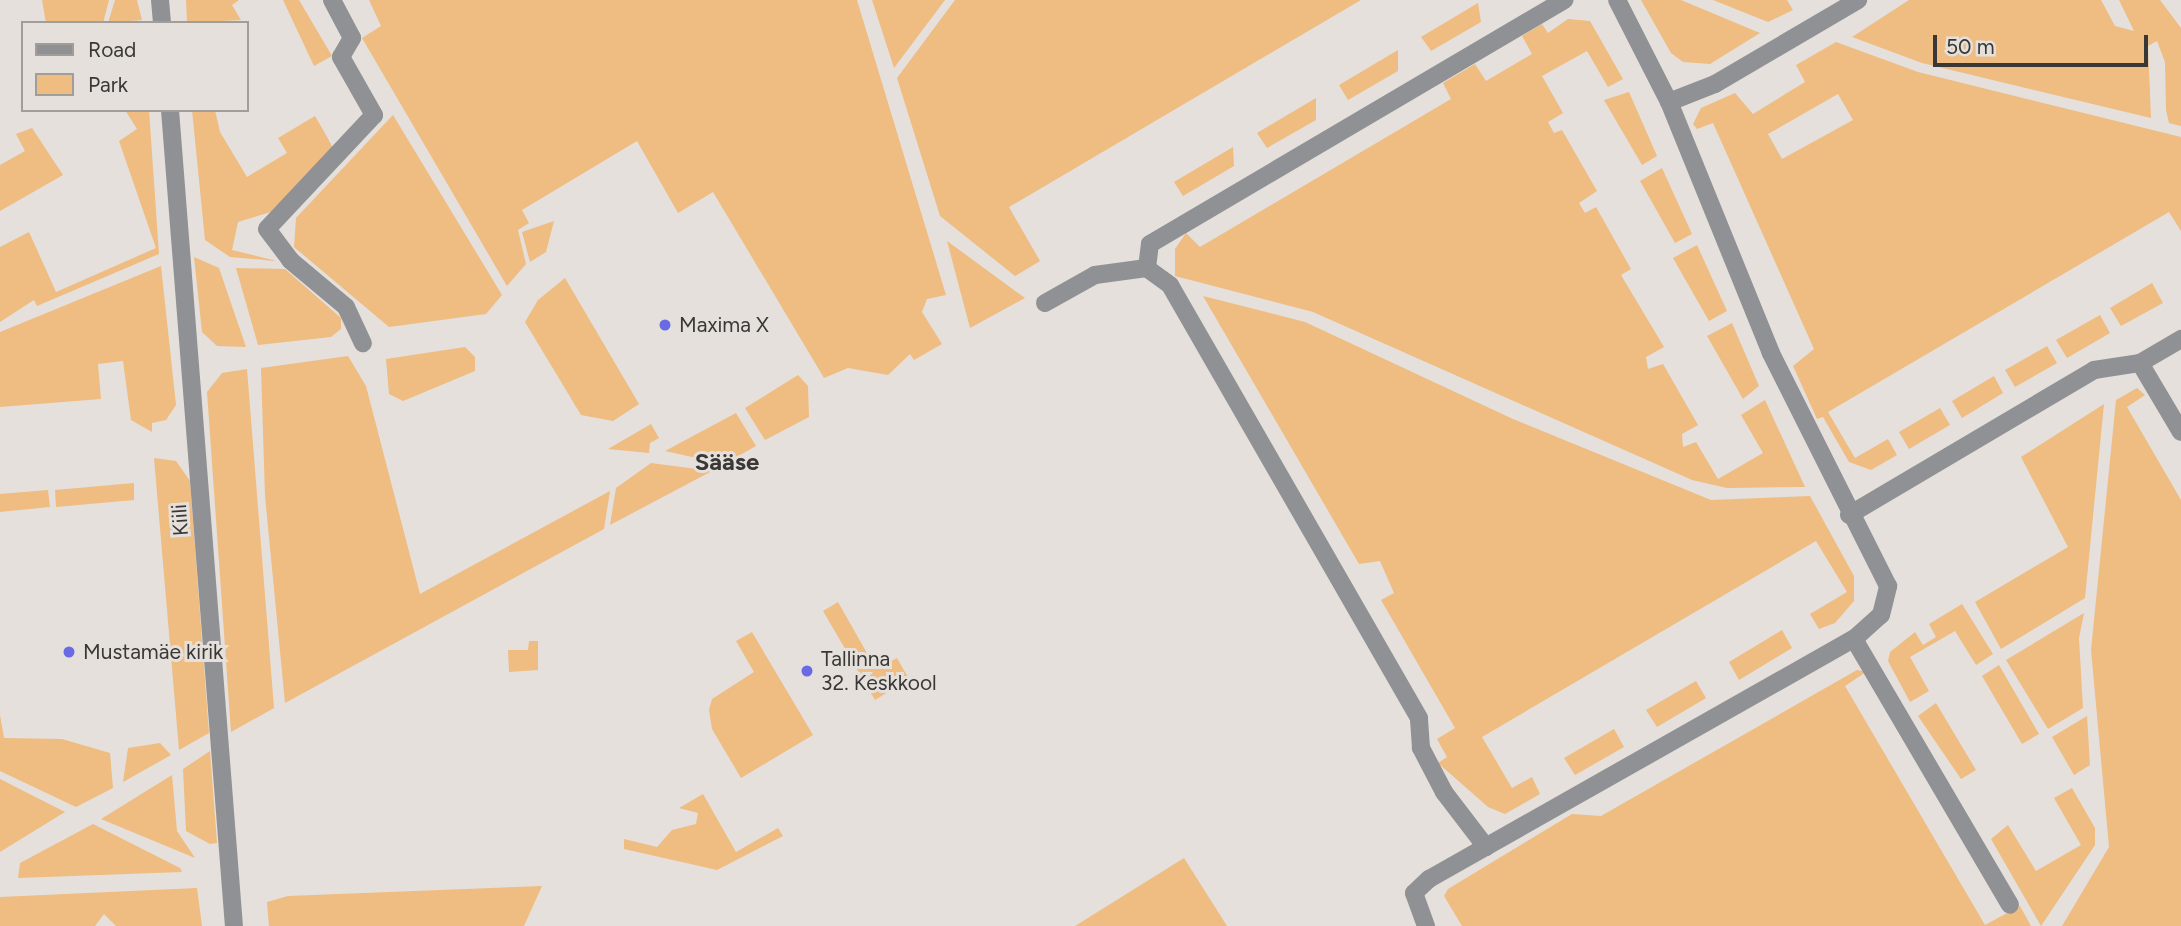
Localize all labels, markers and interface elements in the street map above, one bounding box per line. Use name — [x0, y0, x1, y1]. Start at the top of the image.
legend — [21, 21, 248, 112]
scale bar — [1936, 21, 2151, 65]
text: 50 m — [1946, 34, 1995, 59]
text: Road — [88, 37, 136, 62]
text: Park — [88, 72, 128, 97]
place label: Maxima X — [679, 312, 769, 338]
marker: Maxima X — [657, 317, 673, 333]
district label: Sääse — [695, 448, 759, 476]
street label: Kiili — [166, 503, 194, 537]
place label: Mustamäe kirik — [83, 639, 223, 665]
marker: Mustamäe kirik — [61, 644, 77, 660]
place label: Tallinna 32. Keskkool — [821, 646, 937, 696]
marker: Tallinna 32. Keskkool — [799, 663, 815, 679]

